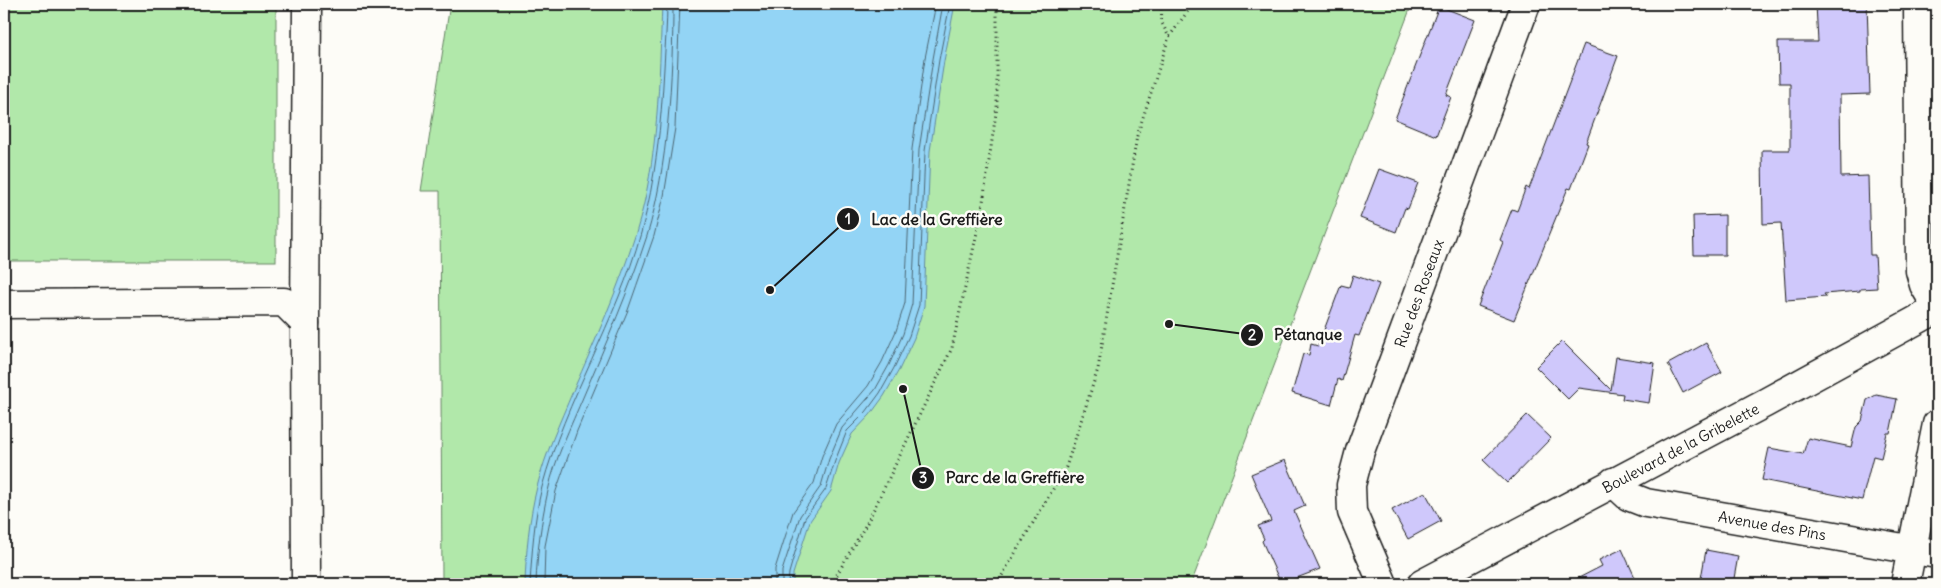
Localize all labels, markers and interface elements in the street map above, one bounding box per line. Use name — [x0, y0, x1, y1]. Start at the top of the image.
callout: Lac de la Greffière — [836, 204, 1012, 235]
text: 1 — [845, 209, 851, 228]
text: Lac de la Greffière — [871, 209, 1003, 229]
street label: Rue des Roseaux — [1390, 236, 1448, 350]
callout: Pétanque — [1239, 319, 1352, 350]
text: Pétanque — [1274, 324, 1342, 345]
text: 2 — [1248, 325, 1256, 344]
street label: Boulevard de la Gribelette — [1598, 399, 1762, 497]
callout: Parc de la Greffière — [910, 462, 1094, 493]
text: Parc de la Greffière — [946, 467, 1085, 487]
text: 3 — [919, 468, 927, 487]
street label: Avenue des Pins — [1717, 506, 1828, 544]

